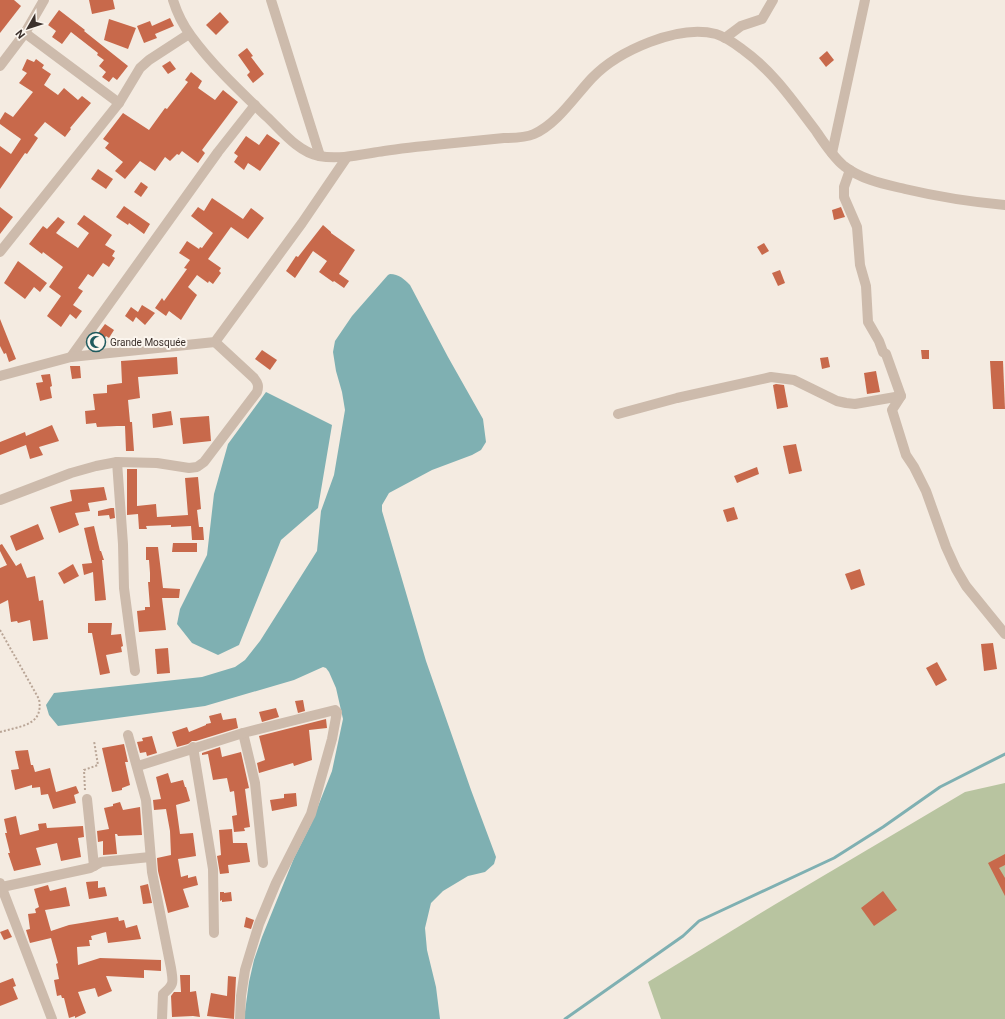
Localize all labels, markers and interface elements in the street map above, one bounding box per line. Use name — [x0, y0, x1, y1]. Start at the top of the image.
north arrow — [8, 8, 48, 48]
text: N — [13, 27, 28, 41]
mosque icon: Grande Mosquée — [85, 331, 107, 353]
place label: Grande Mosquée — [110, 337, 186, 348]

